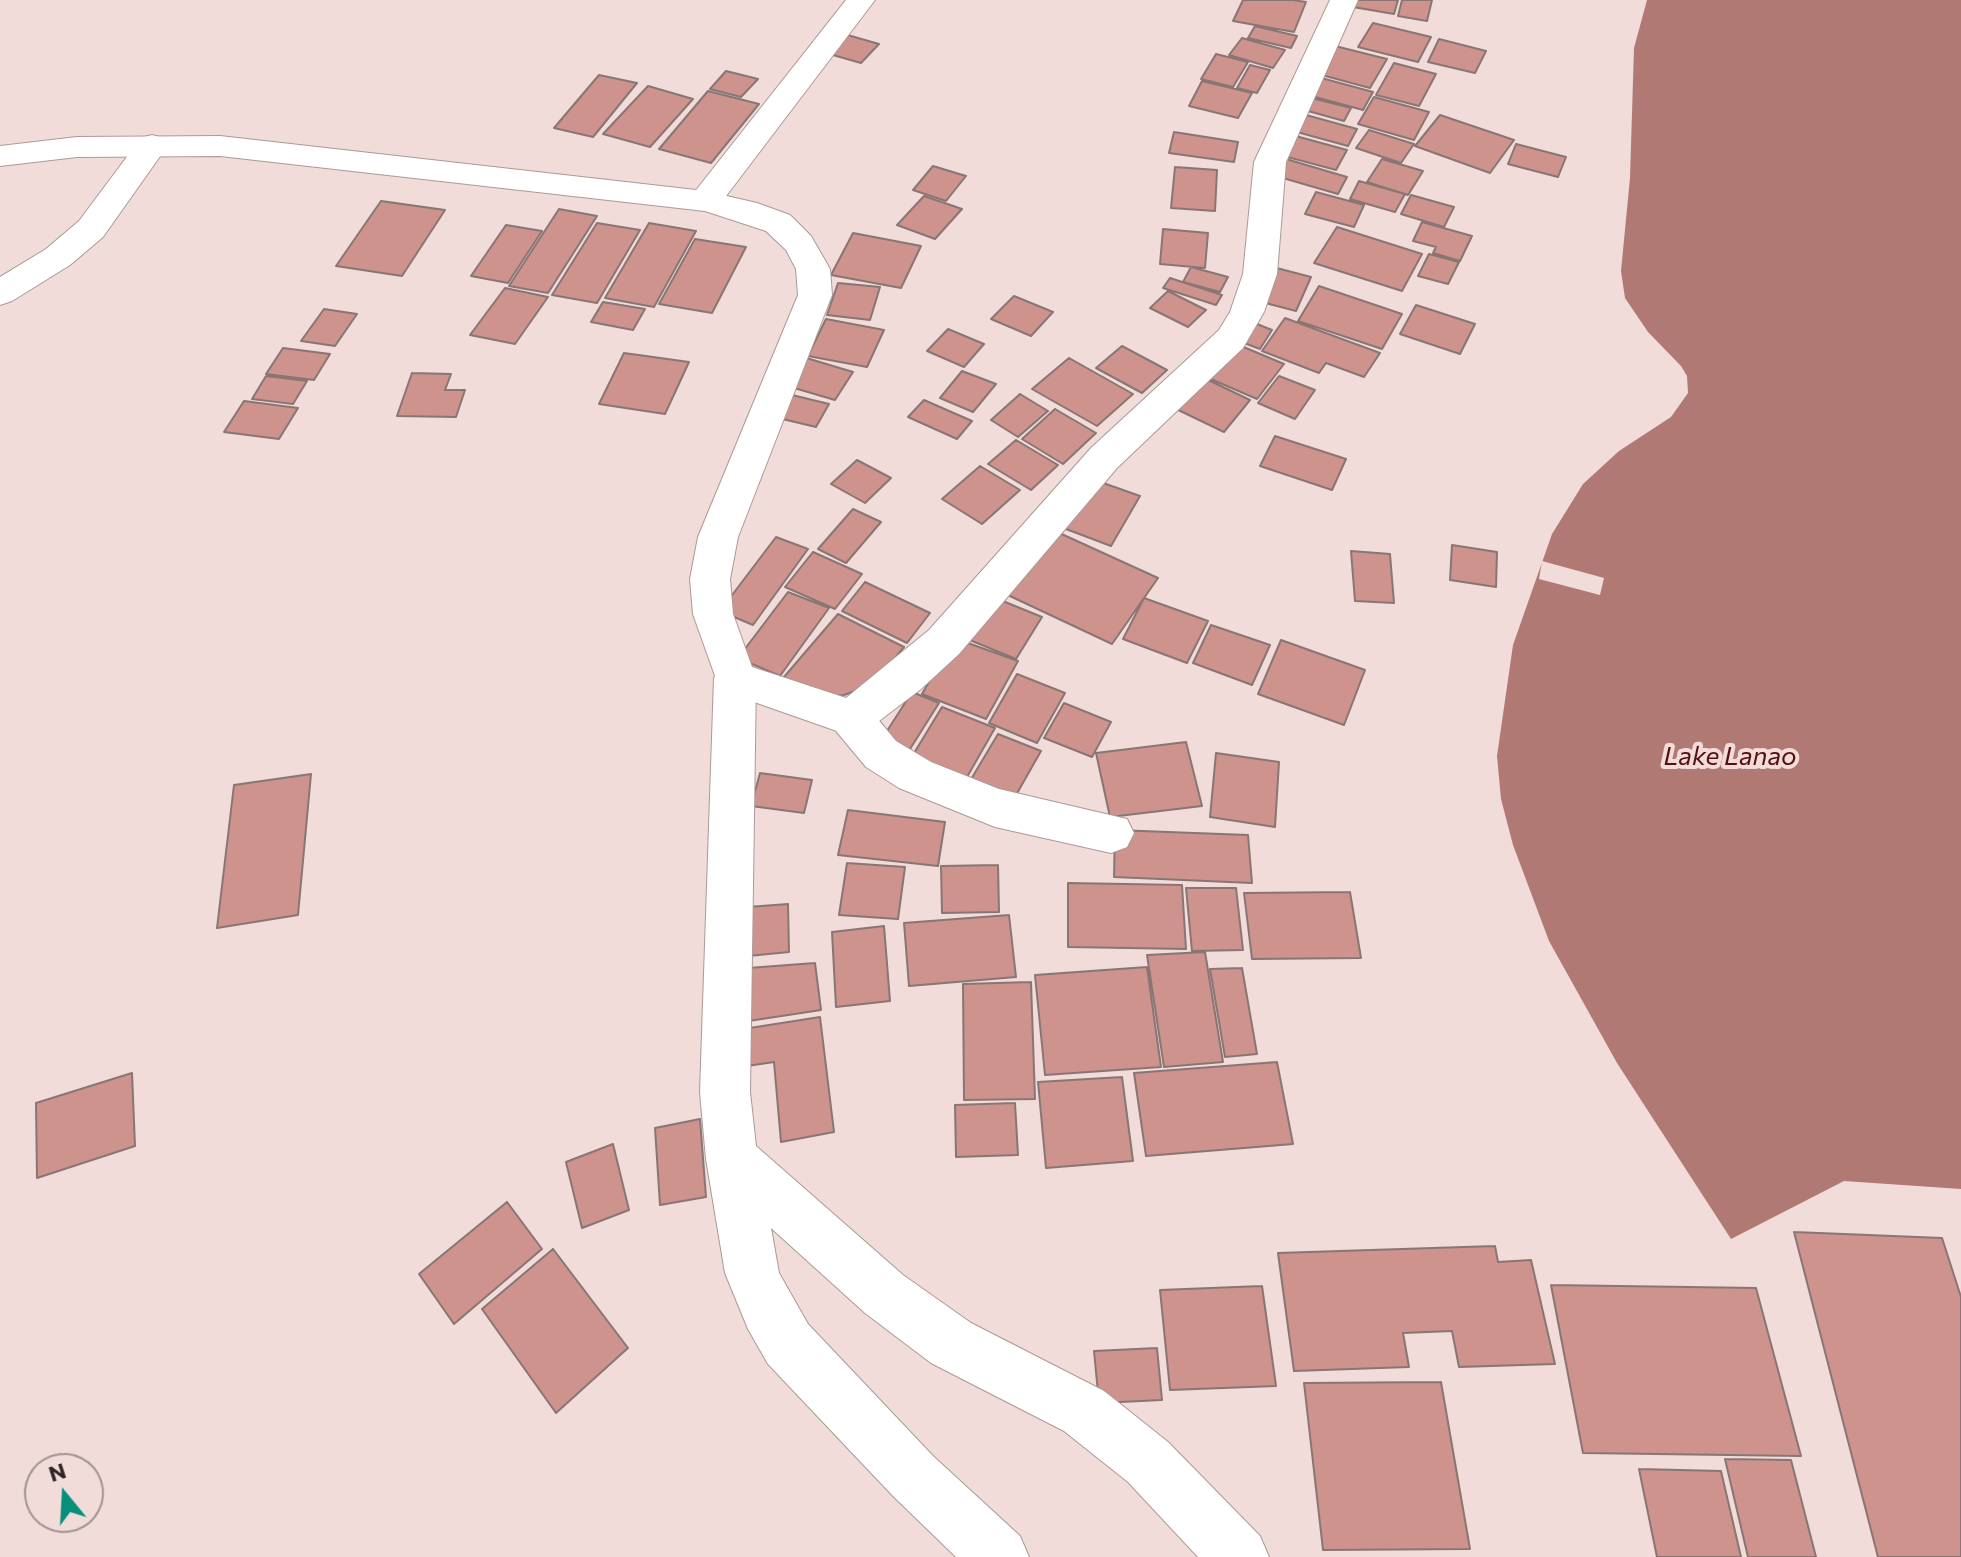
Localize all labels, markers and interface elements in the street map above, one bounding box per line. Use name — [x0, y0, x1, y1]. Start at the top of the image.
water label: Lake Lanao — [1663, 740, 1797, 772]
north arrow — [24, 1453, 104, 1533]
text: N — [45, 1456, 69, 1487]

